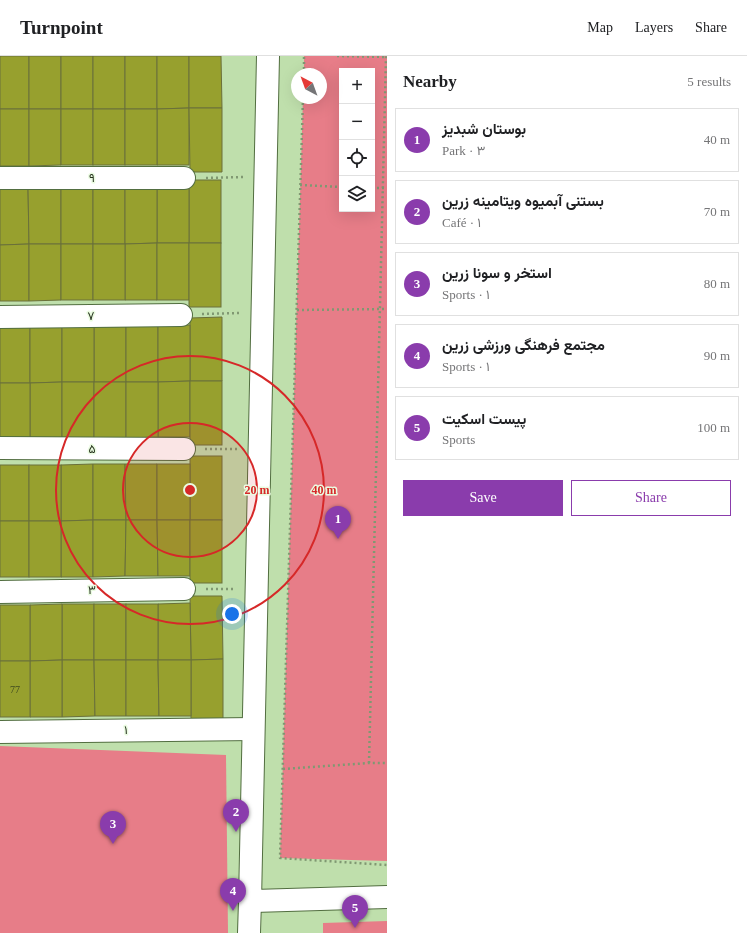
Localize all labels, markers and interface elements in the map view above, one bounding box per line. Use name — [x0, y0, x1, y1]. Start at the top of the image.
text: Turnpoint — [20, 17, 103, 38]
text: Map — [587, 20, 613, 35]
text: Layers — [635, 20, 673, 35]
text: Share — [695, 20, 727, 35]
north arrow — [291, 68, 327, 104]
map controls — [339, 68, 375, 212]
button: + — [339, 68, 375, 104]
text: Nearby — [403, 72, 457, 91]
text: 5 results — [687, 74, 731, 89]
button: − — [339, 104, 375, 140]
text: بوستان شبدیز — [442, 121, 526, 137]
text: 1 — [414, 132, 420, 147]
text: 40 m — [704, 132, 730, 147]
button: locate — [339, 140, 375, 176]
text: Park · ۳ — [442, 143, 485, 158]
street label: ۹ — [89, 171, 95, 185]
button: layers — [339, 176, 375, 212]
text: بستنی آبمیوه ویتامینه زرین — [442, 193, 604, 209]
text: 2 — [414, 204, 420, 219]
text: 70 m — [704, 204, 730, 219]
text: Café · ۱ — [442, 215, 481, 230]
text: استخر و سونا زرین — [442, 265, 552, 281]
text: 3 — [414, 276, 420, 291]
text: 80 m — [704, 276, 730, 291]
text: Sports · ۱ — [442, 287, 490, 302]
street label: ۷ — [87, 309, 95, 323]
text: مجتمع فرهنگی ورزشی زرین — [442, 337, 605, 353]
text: 4 — [414, 348, 420, 363]
text: 90 m — [704, 348, 730, 363]
text: Sports · ۱ — [442, 359, 490, 374]
text: پیست اسکیت — [442, 411, 526, 427]
text: 5 — [414, 420, 420, 435]
text: 100 m — [697, 420, 730, 435]
text: Sports — [442, 432, 475, 447]
street label: ۵ — [88, 442, 96, 456]
button: Save — [403, 480, 563, 516]
button: Share — [571, 480, 731, 516]
centre of rings — [183, 483, 197, 497]
text: 20 m — [245, 483, 270, 497]
text: 40 m — [312, 483, 337, 497]
pin: 1 — [325, 506, 351, 539]
street label: ۳ — [88, 583, 96, 597]
your location — [222, 604, 242, 624]
house number: 77 — [10, 684, 20, 695]
street label: ۱ — [124, 723, 128, 737]
pin: 2 — [223, 799, 249, 832]
pin: 3 — [100, 811, 126, 844]
pin: 4 — [220, 878, 246, 911]
pin: 5 — [342, 895, 368, 928]

